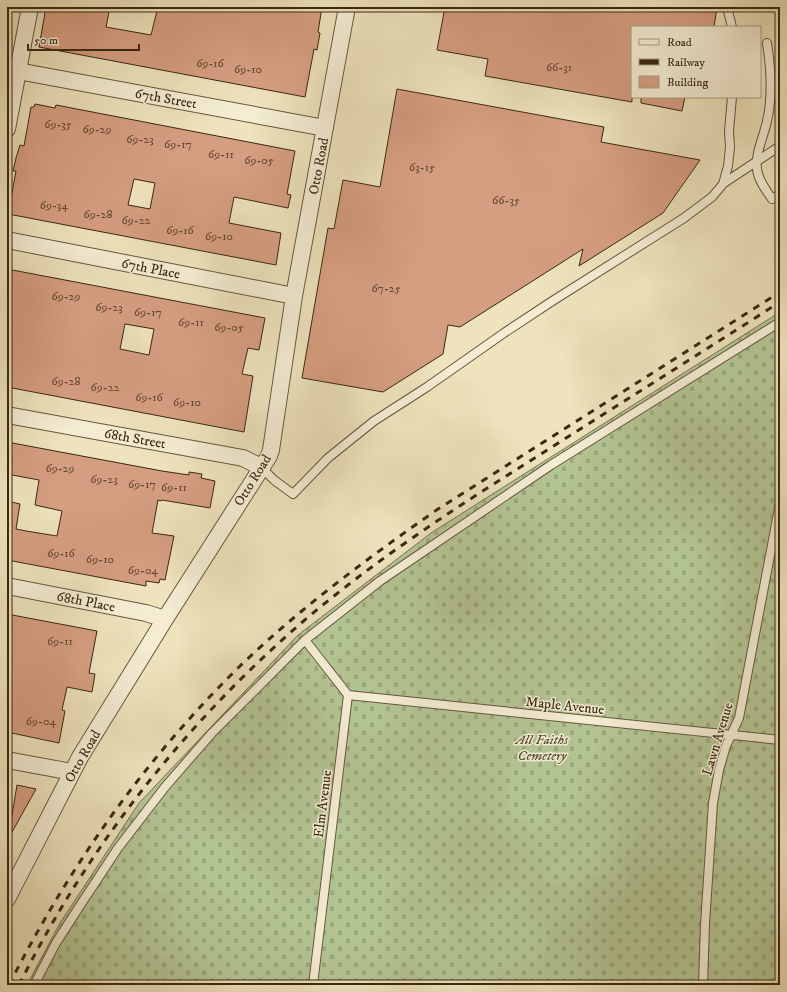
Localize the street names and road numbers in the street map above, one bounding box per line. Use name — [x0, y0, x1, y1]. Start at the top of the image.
street label: 67th Street — [133, 85, 199, 113]
street label: Otto Road — [305, 136, 333, 196]
street label: 67th Place — [120, 254, 182, 284]
street label: 68th Street — [103, 425, 168, 453]
street label: Otto Road — [230, 451, 276, 510]
street label: 68th Place — [55, 588, 117, 616]
street label: Maple Avenue — [525, 693, 605, 719]
street label: Lawn Avenue — [698, 700, 738, 778]
street label: Otto Road — [61, 727, 105, 786]
street label: Elm Avenue — [310, 769, 336, 839]

